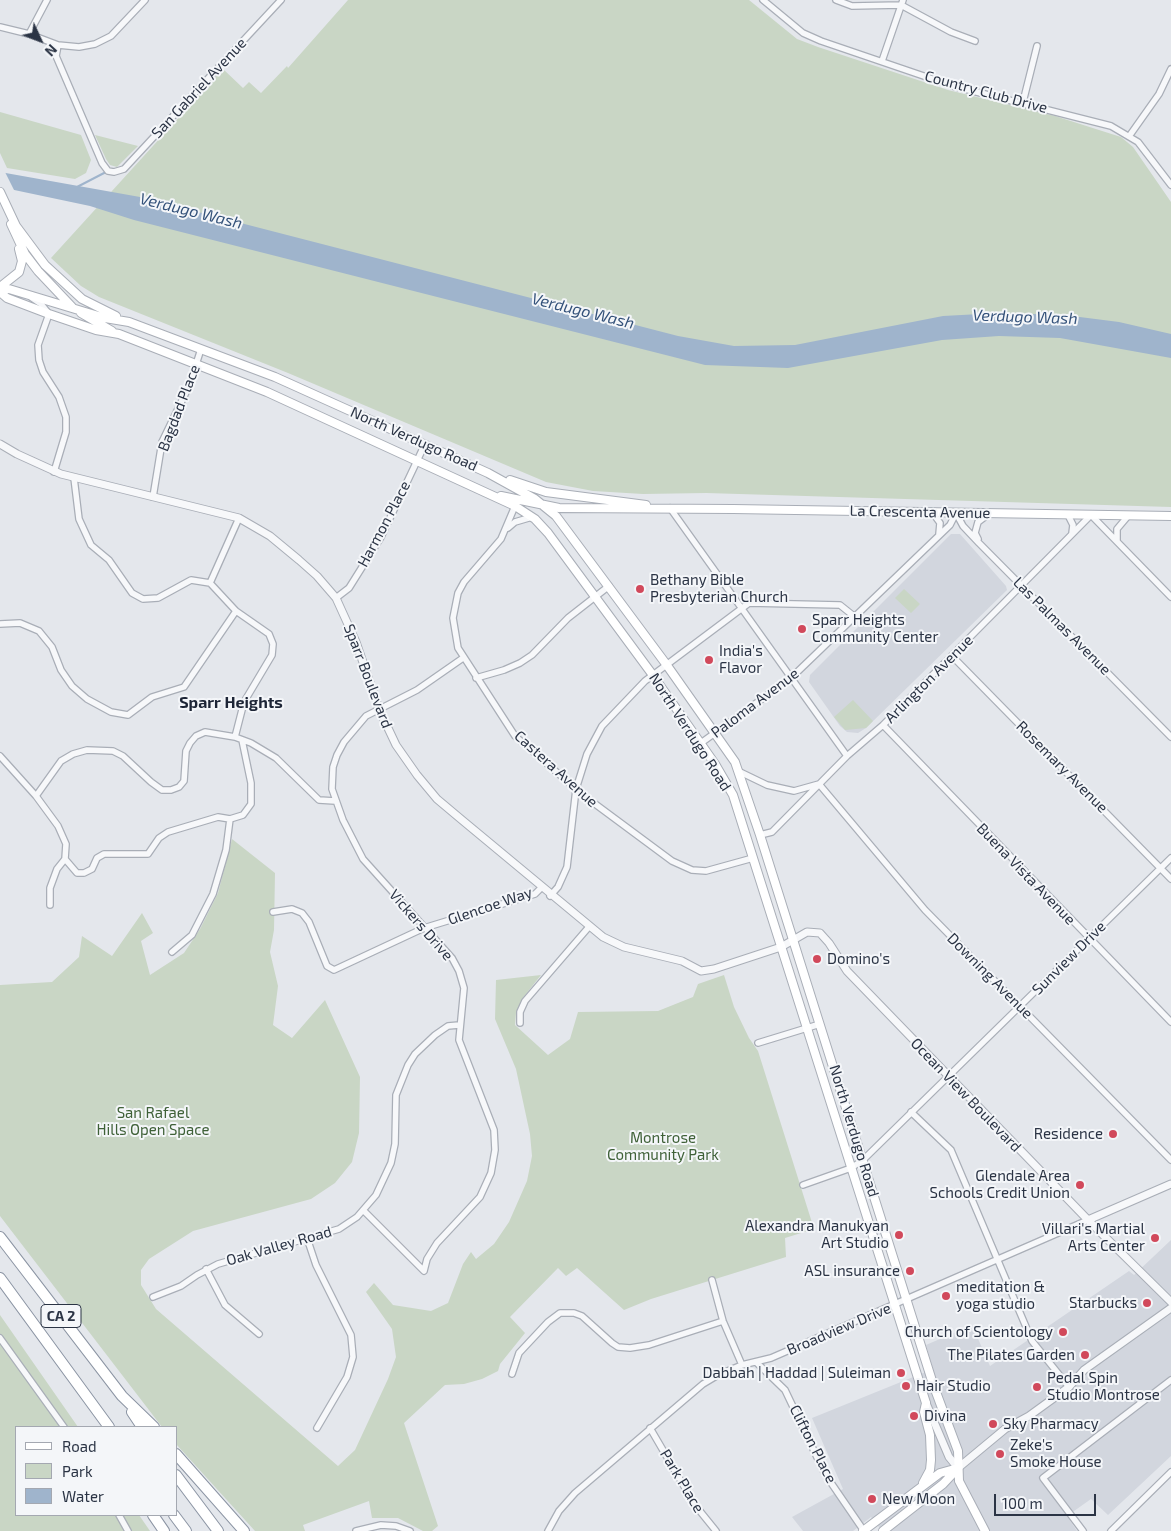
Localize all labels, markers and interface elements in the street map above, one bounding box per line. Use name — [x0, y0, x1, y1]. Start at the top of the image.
north arrow — [15, 15, 65, 65]
street label: San Gabriel Avenue — [148, 34, 250, 142]
text: N — [42, 41, 61, 60]
street label: Country Club Drive — [923, 67, 1049, 117]
water label: Verdugo Wash — [138, 189, 244, 233]
water label: Verdugo Wash — [530, 289, 636, 333]
water label: Verdugo Wash — [972, 306, 1078, 328]
street label: Bagdad Place — [154, 362, 204, 454]
street label: North Verdugo Road — [348, 403, 480, 475]
street label: Harmon Place — [354, 478, 414, 570]
street label: La Crescenta Avenue — [849, 502, 991, 522]
place label: Bethany Bible Presbyterian Church — [650, 571, 788, 606]
street label: Las Palmas Avenue — [1009, 573, 1115, 679]
marker: Bethany Bible Presbyterian Church — [634, 583, 646, 595]
place label: Sparr Heights Community Center — [812, 611, 938, 646]
street label: Sparr Boulevard — [340, 621, 396, 731]
marker: Sparr Heights Community Center — [796, 623, 808, 635]
street label: Arlington Avenue — [881, 631, 977, 727]
place label: India's Flavor — [719, 642, 763, 677]
marker: India's Flavor — [703, 654, 715, 666]
street label: Paloma Avenue — [708, 664, 802, 742]
street label: North Verdugo Road — [645, 670, 735, 794]
district label: Sparr Heights — [179, 693, 283, 713]
street label: Rosemary Avenue — [1012, 717, 1112, 817]
street label: Castera Avenue — [511, 727, 601, 811]
street label: Buena Vista Avenue — [973, 819, 1079, 929]
street label: Glencoe Way — [445, 883, 535, 929]
street label: Vickers Drive — [385, 886, 457, 964]
street label: Sunview Drive — [1028, 917, 1110, 999]
street label: Downing Avenue — [943, 929, 1037, 1023]
place label: Domino's — [827, 950, 890, 968]
marker: Domino's — [811, 953, 823, 965]
street label: Ocean View Boulevard — [907, 1034, 1025, 1156]
street label: North Verdugo Road — [825, 1063, 883, 1199]
park label: San Rafael Hills Open Space — [96, 1104, 210, 1139]
place label: Residence — [1034, 1125, 1103, 1143]
marker: Residence — [1107, 1128, 1119, 1140]
park label: Montrose Community Park — [607, 1129, 719, 1164]
place label: Glendale Area Schools Credit Union — [930, 1167, 1070, 1202]
marker: Glendale Area Schools Credit Union — [1074, 1179, 1086, 1191]
place label: Alexandra Manukyan Art Studio — [745, 1217, 889, 1252]
place label: Villari's Martial Arts Center — [1042, 1220, 1145, 1255]
street label: Oak Valley Road — [224, 1222, 334, 1270]
marker: Alexandra Manukyan Art Studio — [893, 1229, 905, 1241]
marker: Villari's Martial Arts Center — [1149, 1232, 1161, 1244]
place label: ASL insurance — [804, 1262, 900, 1280]
marker: ASL insurance — [904, 1265, 916, 1277]
place label: meditation & yoga studio — [956, 1278, 1045, 1313]
marker: meditation & yoga studio — [940, 1290, 952, 1302]
place label: Starbucks — [1069, 1294, 1137, 1312]
marker: Starbucks — [1141, 1297, 1153, 1309]
street label: Broadview Drive — [784, 1299, 894, 1359]
road number: CA 2 — [41, 1304, 81, 1328]
place label: Church of Scientology — [905, 1323, 1053, 1341]
marker: Church of Scientology — [1057, 1326, 1069, 1338]
place label: The Pilates Garden — [947, 1346, 1075, 1364]
marker: The Pilates Garden — [1079, 1349, 1091, 1361]
place label: Dabbah | Haddad | Suleiman — [702, 1364, 891, 1382]
marker: Dabbah | Haddad | Suleiman — [895, 1367, 907, 1379]
place label: Pedal Spin Studio Montrose — [1047, 1369, 1160, 1404]
place label: Hair Studio — [916, 1377, 991, 1395]
marker: Hair Studio — [900, 1380, 912, 1392]
marker: Pedal Spin Studio Montrose — [1031, 1381, 1043, 1393]
street label: Clifton Place — [786, 1402, 840, 1486]
place label: Divina — [924, 1407, 966, 1425]
marker: Divina — [908, 1410, 920, 1422]
place label: Sky Pharmacy — [1003, 1415, 1099, 1433]
marker: Sky Pharmacy — [987, 1418, 999, 1430]
legend — [15, 1426, 178, 1516]
place label: Zeke's Smoke House — [1010, 1436, 1102, 1471]
text: Road — [62, 1437, 97, 1455]
street label: Park Place — [656, 1446, 708, 1516]
marker: Zeke's Smoke House — [994, 1448, 1006, 1460]
text: Park — [62, 1462, 93, 1480]
scale bar — [996, 1484, 1098, 1516]
text: Water — [62, 1487, 104, 1505]
place label: New Moon — [882, 1490, 955, 1508]
marker: New Moon — [866, 1493, 878, 1505]
text: 100 m — [1002, 1494, 1043, 1512]

